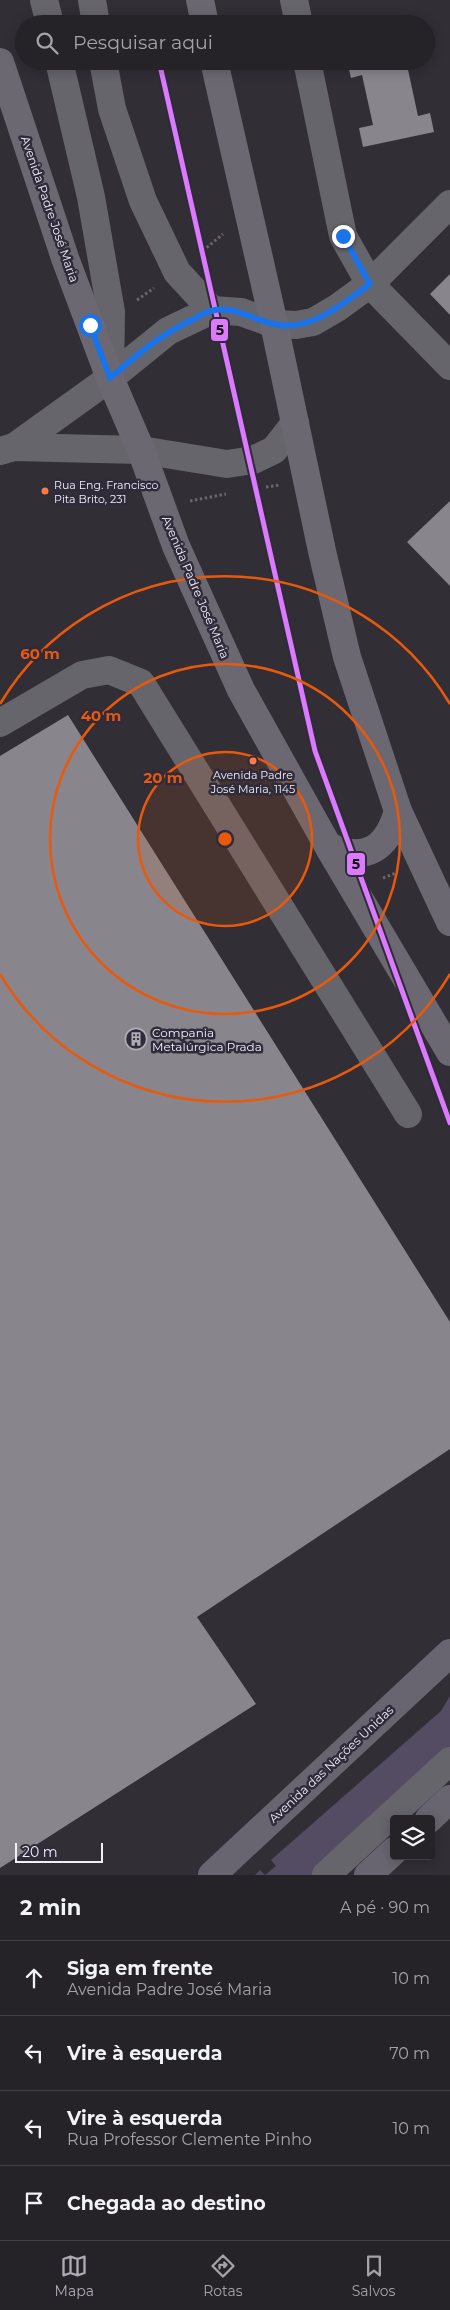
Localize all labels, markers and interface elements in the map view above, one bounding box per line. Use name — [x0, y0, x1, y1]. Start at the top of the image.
search box — [15, 15, 435, 70]
icon: search — [33, 29, 61, 57]
text: Pesquisar aqui — [73, 31, 213, 54]
street label: Avenida Padre José Maria — [18, 134, 82, 284]
route end — [332, 225, 355, 248]
route start — [79, 314, 102, 337]
line badge: 5 — [210, 318, 229, 342]
text: 5 — [216, 321, 224, 339]
place label: Rua Eng. Francisco Pita Brito, 231 — [54, 478, 159, 506]
marker: Rua Eng. Francisco Pita Brito, 231 — [40, 486, 50, 496]
street label: Avenida Padre José Maria — [159, 513, 233, 661]
text: 60 m — [20, 644, 60, 663]
text: 40 m — [81, 706, 121, 725]
marker: Avenida Padre José Maria, 1145 — [248, 756, 258, 766]
text: 20 m — [143, 768, 183, 787]
place label: Avenida Padre José Maria, 1145 — [210, 768, 295, 796]
centre of rings — [216, 830, 234, 848]
line badge: 5 — [346, 852, 366, 876]
text: 5 — [352, 855, 360, 873]
place label: Compania Metalúrgica Prada — [152, 1025, 262, 1054]
building icon: Compania Metalúrgica Prada — [124, 1027, 148, 1051]
street label: Avenida das Nações Unidas — [266, 1702, 397, 1826]
map controls — [390, 1815, 435, 1860]
button: layers — [390, 1815, 435, 1860]
scale bar — [15, 1840, 102, 1863]
text: 20 m — [22, 1843, 58, 1861]
text: 2 min — [20, 1895, 81, 1920]
text: A pé · 90 m — [340, 1898, 430, 1917]
text: Siga em frente — [67, 1957, 213, 1980]
icon: ahead — [20, 1964, 48, 1992]
text: 10 m — [392, 1969, 430, 1988]
text: Avenida Padre José Maria — [67, 1980, 272, 1999]
icon: left — [20, 2039, 48, 2067]
text: Vire à esquerda — [67, 2042, 222, 2065]
text: 70 m — [389, 2044, 430, 2063]
text: Vire à esquerda — [67, 2107, 222, 2130]
icon: left — [20, 2114, 48, 2142]
text: 10 m — [392, 2119, 430, 2138]
text: Rua Professor Clemente Pinho — [67, 2130, 312, 2149]
icon: arrive — [20, 2189, 48, 2217]
text: Chegada ao destino — [67, 2192, 266, 2215]
tab: Mapa — [55, 2252, 94, 2300]
tab: Rotas — [203, 2252, 243, 2300]
tab: Salvos — [352, 2252, 395, 2300]

